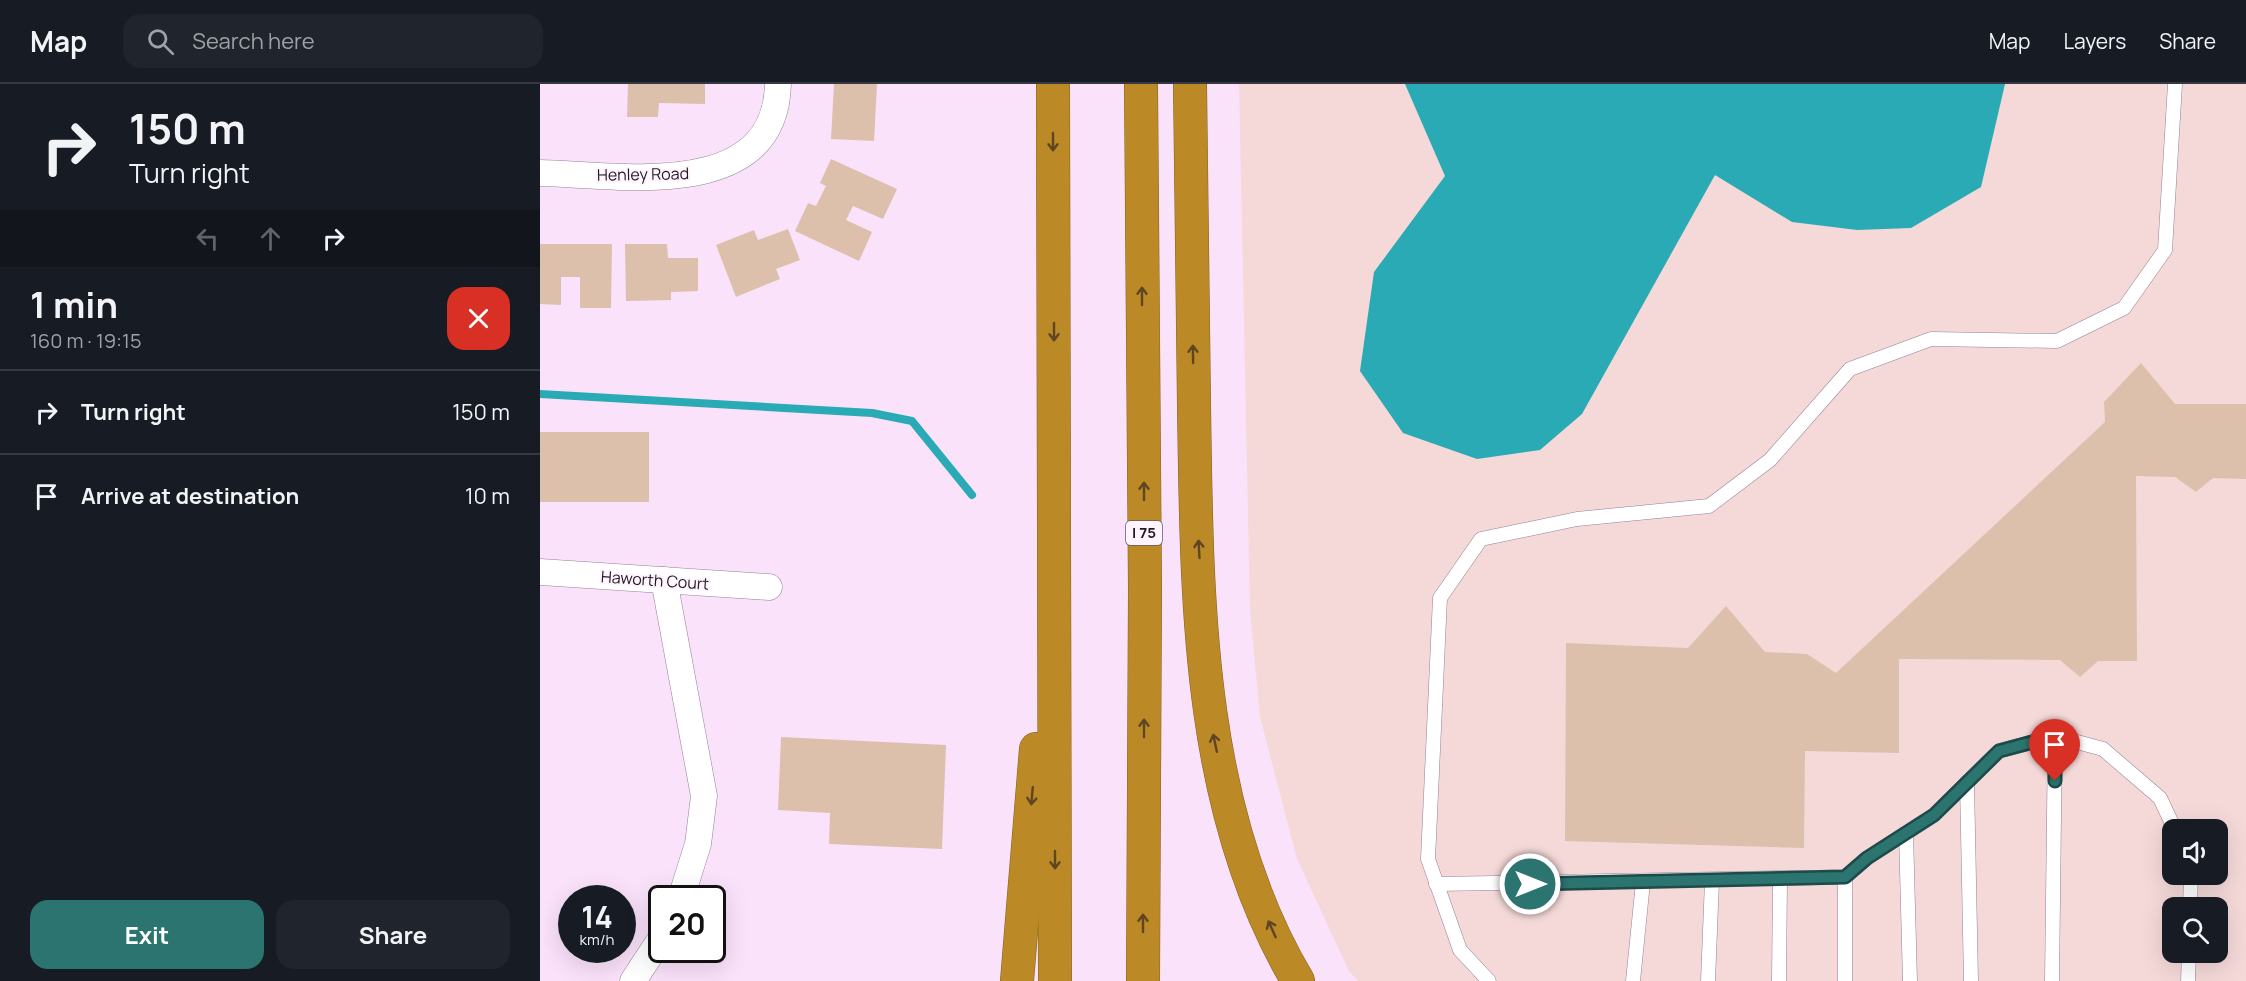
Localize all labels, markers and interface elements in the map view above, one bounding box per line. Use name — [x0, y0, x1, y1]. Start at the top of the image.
search box — [123, 14, 543, 68]
text: Map — [30, 22, 87, 60]
icon: search — [144, 25, 177, 58]
text: Search here — [192, 26, 315, 56]
text: Map — [1989, 27, 2030, 55]
text: Layers — [2063, 27, 2126, 55]
text: Share — [2159, 27, 2216, 55]
text: 150 m — [129, 99, 246, 157]
icon: right — [30, 108, 108, 186]
one-way arrow — [1047, 132, 1059, 152]
text: Turn right — [129, 154, 250, 191]
street label: Henley Road — [597, 162, 689, 186]
icon: left — [191, 222, 224, 255]
icon: ahead — [254, 222, 287, 255]
icon: right — [317, 222, 350, 255]
text: 1 min — [30, 280, 118, 329]
one-way arrow — [1137, 286, 1148, 306]
button: close — [447, 287, 510, 350]
one-way arrow — [1048, 322, 1060, 342]
text: 160 m · 19:15 — [30, 327, 141, 354]
one-way arrow — [1188, 345, 1199, 365]
icon: right — [30, 396, 63, 429]
text: Turn right — [81, 397, 186, 427]
text: 150 m — [452, 397, 510, 427]
icon: arrive — [30, 480, 63, 513]
text: Arrive at destination — [81, 481, 299, 511]
text: 10 m — [465, 481, 510, 511]
one-way arrow — [1138, 481, 1150, 501]
road number: I 75 — [1126, 521, 1162, 545]
one-way arrow — [1193, 539, 1204, 559]
street label: Haworth Court — [600, 565, 710, 595]
one-way arrow — [1138, 718, 1150, 738]
pin — [2029, 719, 2080, 781]
icon: arrive — [2038, 728, 2071, 761]
one-way arrow — [1209, 734, 1220, 753]
one-way arrow — [1026, 786, 1037, 806]
map controls — [2162, 819, 2228, 963]
button: sound — [2162, 819, 2228, 885]
one-way arrow — [1049, 850, 1061, 870]
position arrow — [1498, 852, 1562, 916]
speed limit sign: 20 — [648, 885, 726, 963]
text: 14 — [581, 896, 613, 937]
button: search — [2162, 897, 2228, 963]
button: Exit — [30, 900, 264, 969]
button: Share — [276, 900, 510, 969]
one-way arrow — [1137, 913, 1149, 933]
one-way arrow — [1265, 920, 1276, 938]
text: km/h — [580, 929, 614, 950]

